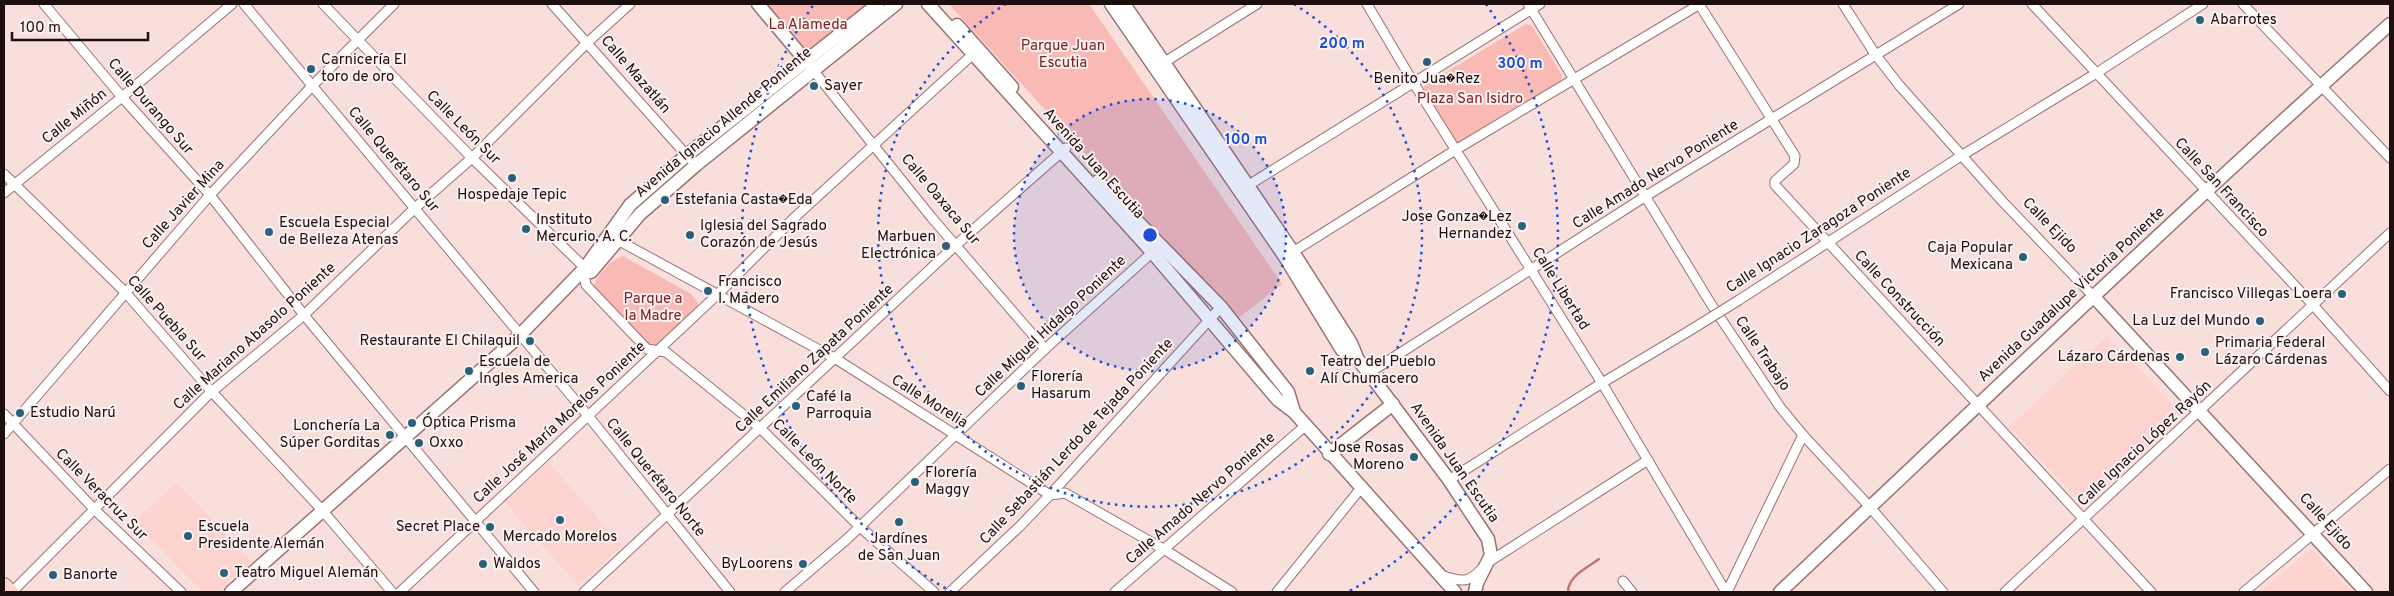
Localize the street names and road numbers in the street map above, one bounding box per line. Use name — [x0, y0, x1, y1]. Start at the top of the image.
street label: Calle Mazatlán — [596, 32, 674, 118]
street label: Avenida Ignacio Allende Poniente — [632, 44, 816, 202]
street label: Calle Durango Sur — [103, 55, 197, 159]
street label: Calle Miñón — [39, 85, 111, 149]
street label: Calle León Sur — [422, 87, 504, 169]
street label: Calle Querétaro Sur — [343, 103, 443, 217]
street label: Avenida Juan Escutia — [1038, 105, 1148, 223]
street label: Calle Amado Nervo Poniente — [1569, 116, 1743, 234]
street label: Calle San Francisco — [2170, 134, 2272, 242]
street label: Calle Oaxaca Sur — [896, 150, 984, 250]
street label: Calle Javier Mina — [139, 156, 229, 254]
street label: Calle Ignacio Zaragoza Poniente — [1723, 164, 1915, 298]
street label: Calle Ejido — [2018, 194, 2080, 258]
street label: Avenida Guadalupe Victoria Poniente — [1975, 203, 2169, 387]
street label: Calle Libertad — [1527, 244, 1593, 334]
street label: Calle Construcción — [1849, 247, 1949, 351]
street label: Calle Miguel Hidalgo Poniente — [971, 252, 1131, 402]
street label: Calle Mariano Abasolo Poniente — [170, 259, 340, 415]
street label: Calle Puebla Sur — [122, 272, 210, 366]
street label: Calle Emiliano Zapata Poniente — [732, 280, 898, 438]
street label: Calle Trabajo — [1730, 313, 1794, 395]
street label: Calle Sebastián Lerdo de Tejada Poniente — [976, 335, 1178, 549]
street label: Calle José María Morelos Poniente — [470, 338, 650, 508]
street label: Calle Morelia — [887, 371, 971, 433]
street label: Calle Ignacio López Rayón — [2074, 377, 2216, 511]
street label: Avenida Juan Escutia — [1405, 399, 1503, 527]
street label: Calle Querétaro Norte — [601, 415, 709, 541]
street label: Calle León Norte — [767, 415, 861, 509]
street label: Calle Amado Nervo Poniente — [1122, 429, 1280, 569]
street label: Calle Veracruz Sur — [51, 445, 151, 545]
street label: Calle Ejido — [2294, 489, 2356, 555]

